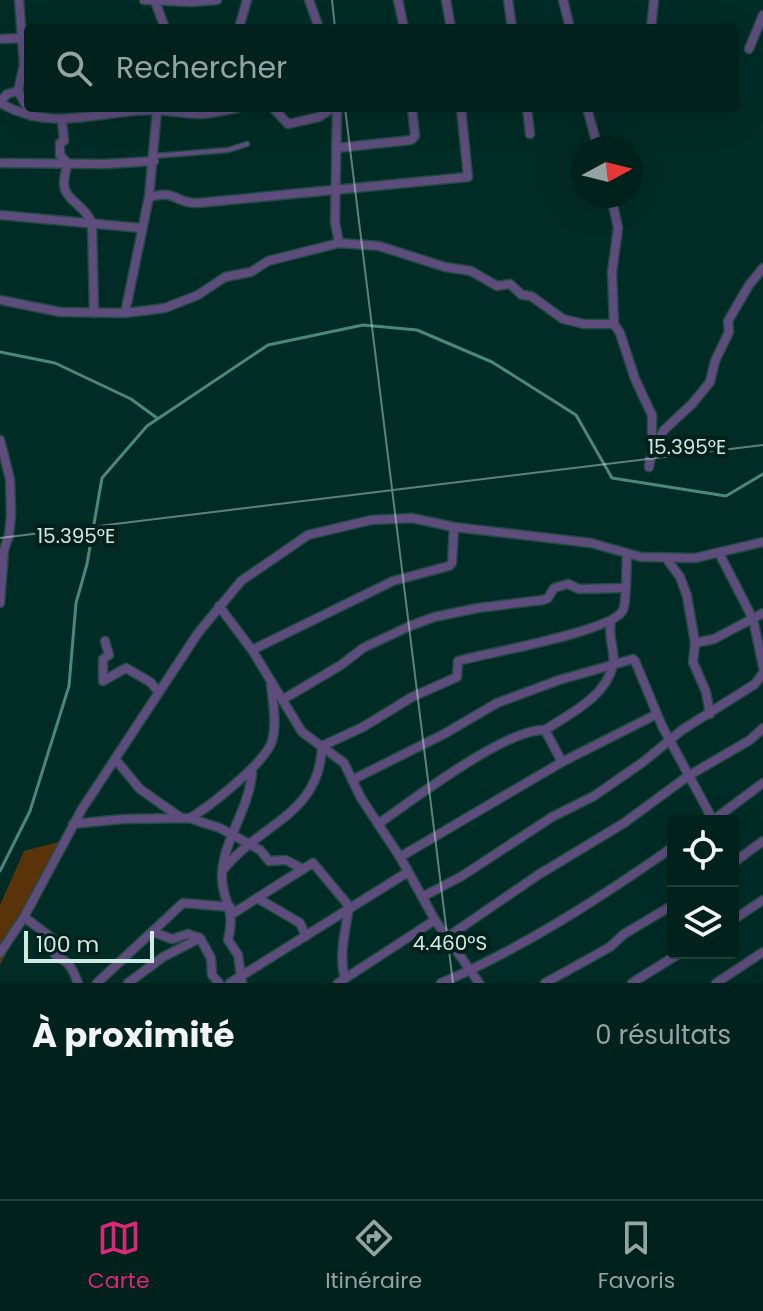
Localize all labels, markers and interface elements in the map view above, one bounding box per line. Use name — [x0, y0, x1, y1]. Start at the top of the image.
search box — [24, 24, 739, 112]
icon: search — [52, 46, 96, 90]
text: Rechercher — [116, 46, 287, 89]
north arrow — [571, 136, 643, 208]
text: 15.395°E — [648, 433, 726, 461]
text: 15.395°E — [37, 522, 115, 550]
map controls — [667, 815, 739, 959]
button: locate — [667, 815, 739, 887]
button: layers — [667, 887, 739, 959]
scale bar — [24, 927, 154, 963]
text: 100 m — [36, 929, 99, 960]
text: 4.460°S — [413, 929, 487, 957]
text: À proximité — [32, 1011, 234, 1059]
text: 0 résultats — [595, 1017, 731, 1053]
tab: Carte — [88, 1216, 150, 1297]
tab: Itinéraire — [325, 1216, 422, 1297]
tab: Favoris — [598, 1216, 675, 1297]

